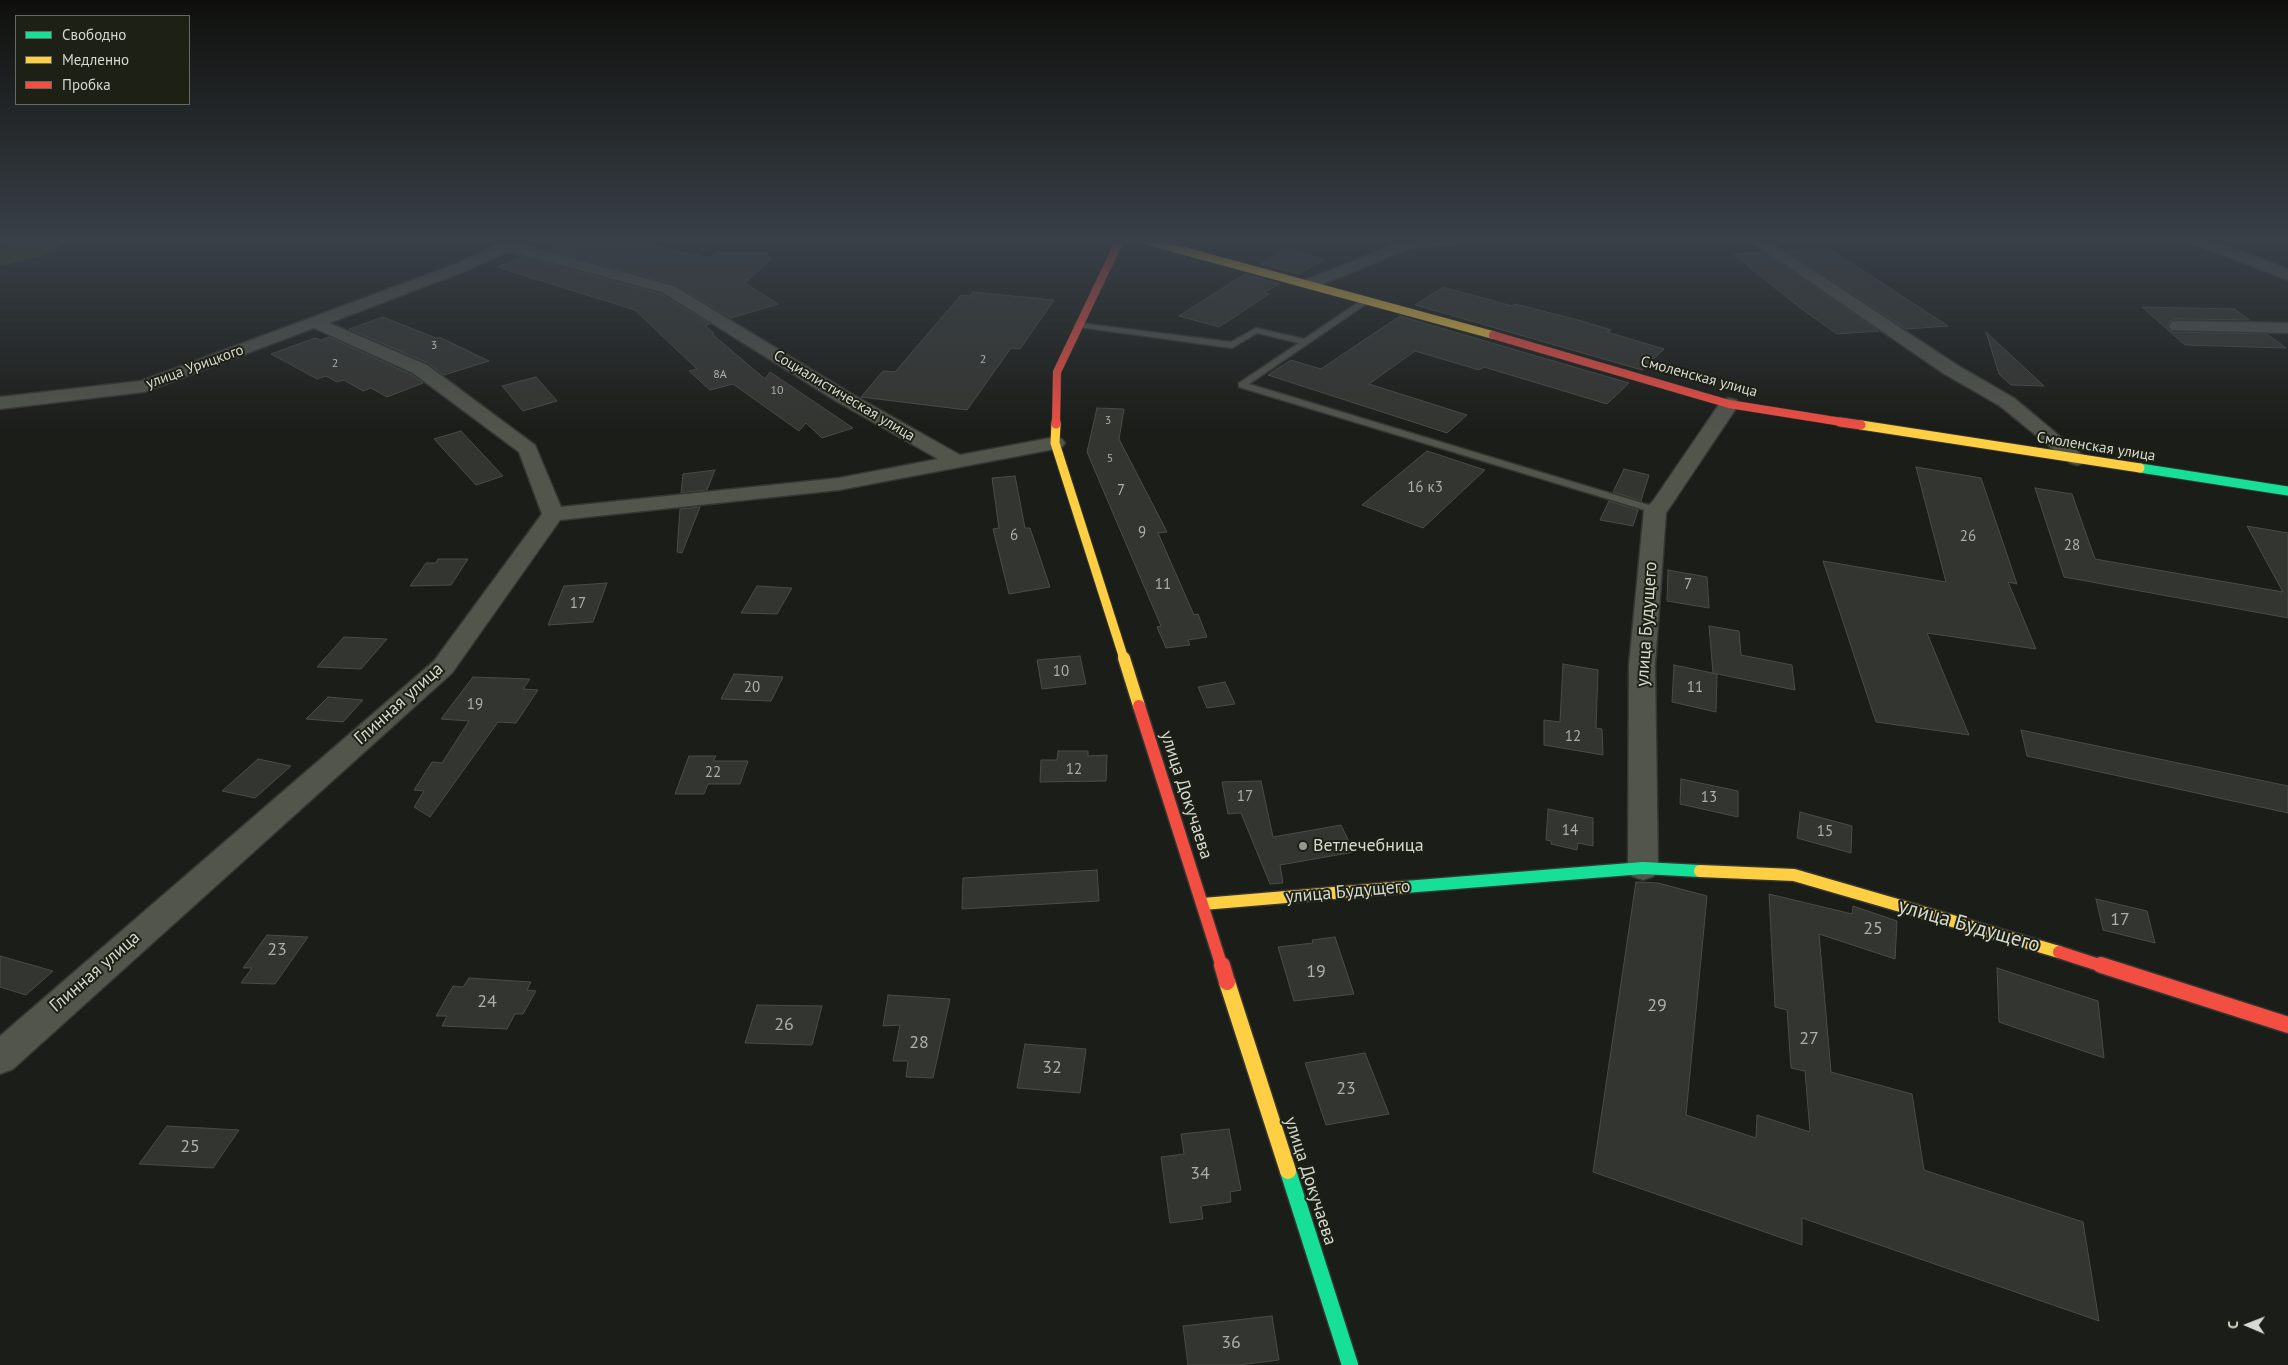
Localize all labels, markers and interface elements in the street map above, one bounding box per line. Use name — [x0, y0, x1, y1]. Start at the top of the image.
legend — [15, 15, 190, 105]
text: Свободно — [62, 25, 126, 44]
text: Медленно — [62, 50, 129, 69]
text: Пробка — [62, 75, 111, 94]
house number: 3 — [431, 339, 437, 353]
street label: улица Урицкого — [144, 341, 246, 393]
street label: Социалистическая улица — [770, 347, 918, 445]
house number: 2 — [980, 353, 986, 367]
street label: Смоленская улица — [1639, 353, 1759, 401]
house number: 2 — [332, 357, 338, 371]
house number: 8А — [713, 368, 727, 382]
house number: 10 — [770, 384, 784, 398]
house number: 3 — [1105, 414, 1111, 428]
street label: Смоленская улица — [2035, 429, 2157, 465]
house number: 5 — [1107, 452, 1113, 466]
house number: 16 к3 — [1407, 479, 1443, 497]
house number: 7 — [1117, 482, 1125, 500]
house number: 9 — [1138, 524, 1146, 542]
house number: 6 — [1010, 527, 1018, 545]
house number: 26 — [1960, 528, 1976, 546]
house number: 28 — [2064, 537, 2080, 555]
street label: улица Будущего — [1632, 561, 1662, 687]
house number: 11 — [1155, 576, 1171, 594]
house number: 7 — [1684, 576, 1692, 594]
house number: 17 — [570, 595, 586, 613]
street label: Глинная улица — [350, 658, 448, 750]
house number: 10 — [1053, 663, 1069, 681]
house number: 20 — [744, 679, 760, 697]
house number: 11 — [1687, 679, 1703, 697]
house number: 19 — [467, 696, 483, 714]
street label: улица Докучаева — [1155, 728, 1217, 862]
house number: 12 — [1565, 728, 1581, 746]
house number: 12 — [1066, 761, 1082, 779]
house number: 22 — [705, 764, 721, 782]
house number: 17 — [1237, 788, 1253, 806]
house number: 13 — [1701, 789, 1717, 807]
house number: 14 — [1562, 822, 1578, 840]
house number: 15 — [1817, 823, 1833, 841]
place label: Ветлечебница — [1313, 835, 1424, 857]
marker: Ветлечебница — [1297, 840, 1309, 852]
street label: улица Будущего — [1285, 876, 1411, 908]
street label: улица Будущего — [1895, 894, 2043, 958]
house number: 17 — [2110, 909, 2130, 931]
house number: 25 — [1863, 918, 1883, 940]
street label: Глинная улица — [45, 927, 145, 1017]
house number: 23 — [267, 939, 287, 961]
house number: 19 — [1306, 961, 1326, 983]
house number: 24 — [477, 991, 497, 1013]
house number: 29 — [1647, 995, 1667, 1017]
house number: 26 — [774, 1014, 794, 1036]
house number: 27 — [1799, 1028, 1819, 1050]
house number: 28 — [909, 1032, 929, 1054]
house number: 32 — [1042, 1057, 1062, 1079]
house number: 23 — [1336, 1078, 1356, 1100]
street label: улица Докучаева — [1279, 1114, 1341, 1248]
house number: 25 — [180, 1136, 200, 1158]
house number: 34 — [1190, 1163, 1210, 1185]
north arrow — [2223, 1300, 2273, 1350]
text: С — [2224, 1321, 2242, 1329]
house number: 36 — [1221, 1332, 1241, 1354]

